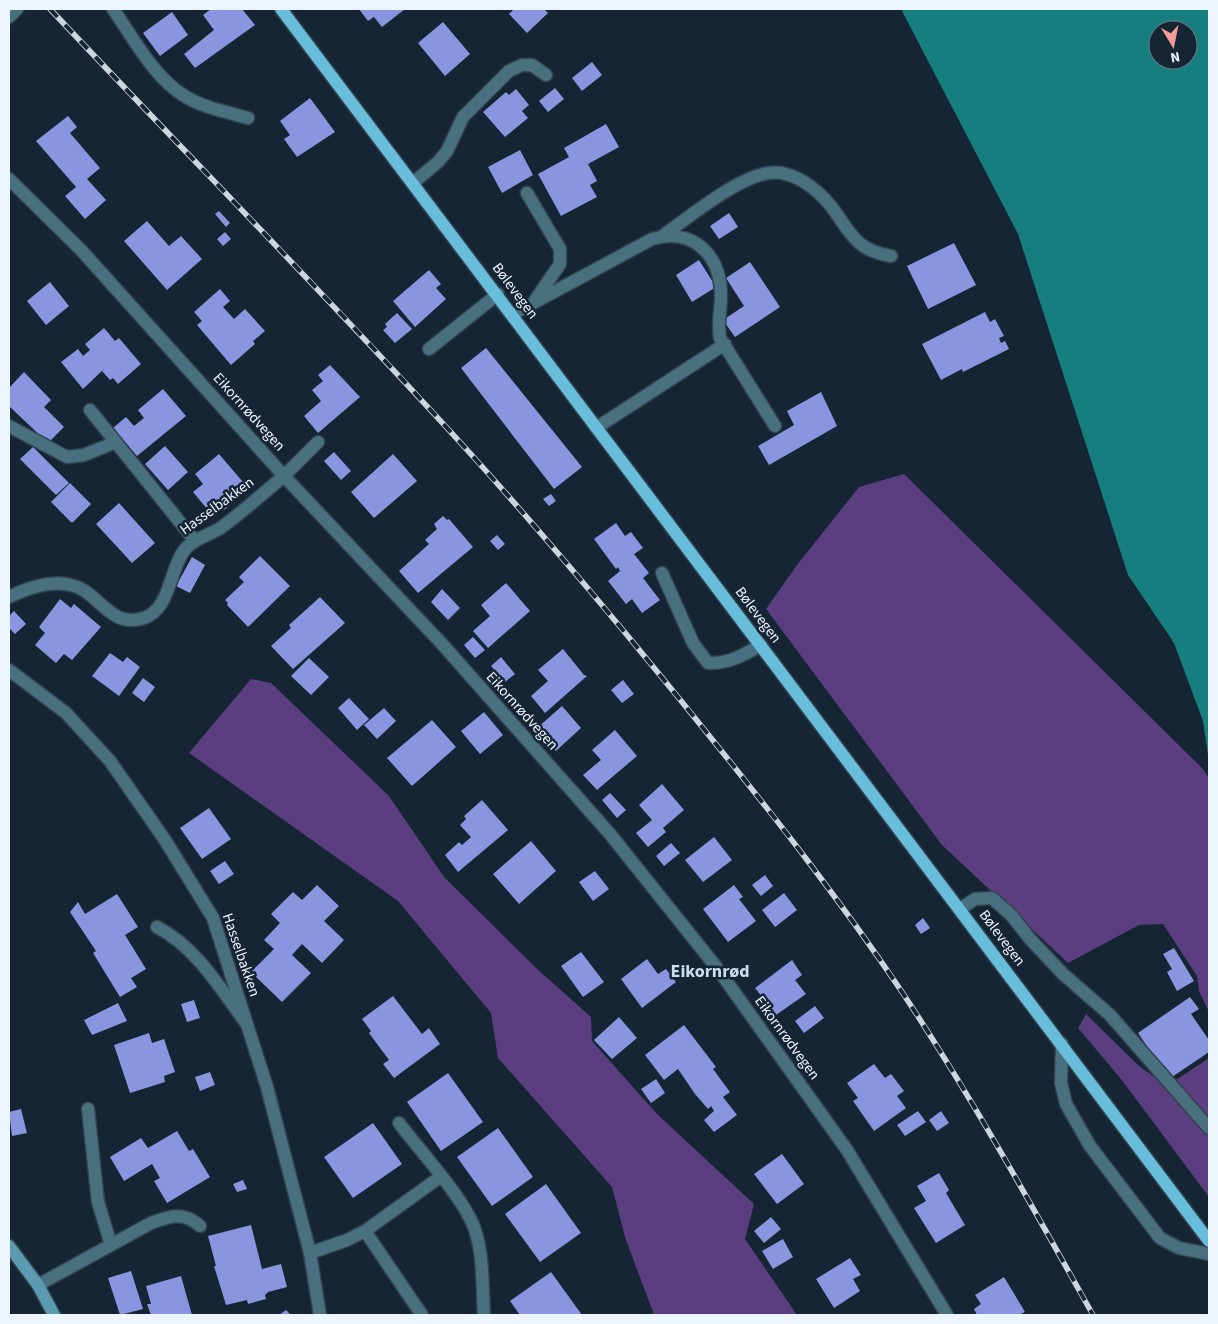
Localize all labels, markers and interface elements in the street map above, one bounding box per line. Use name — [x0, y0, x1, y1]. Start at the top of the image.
north arrow — [1148, 20, 1198, 70]
text: N — [1169, 46, 1181, 67]
street label: Bølevegen — [487, 259, 543, 323]
street label: Eikornrødvegen — [208, 368, 290, 456]
street label: Hasselbakken — [176, 472, 258, 540]
street label: Bølevegen — [730, 583, 786, 647]
street label: Eikornrødvegen — [481, 667, 563, 755]
street label: Bølevegen — [974, 906, 1030, 970]
street label: Hasselbakken — [217, 910, 265, 1000]
district label: Eikornrød — [671, 959, 749, 984]
street label: Eikornrødvegen — [749, 992, 825, 1084]

